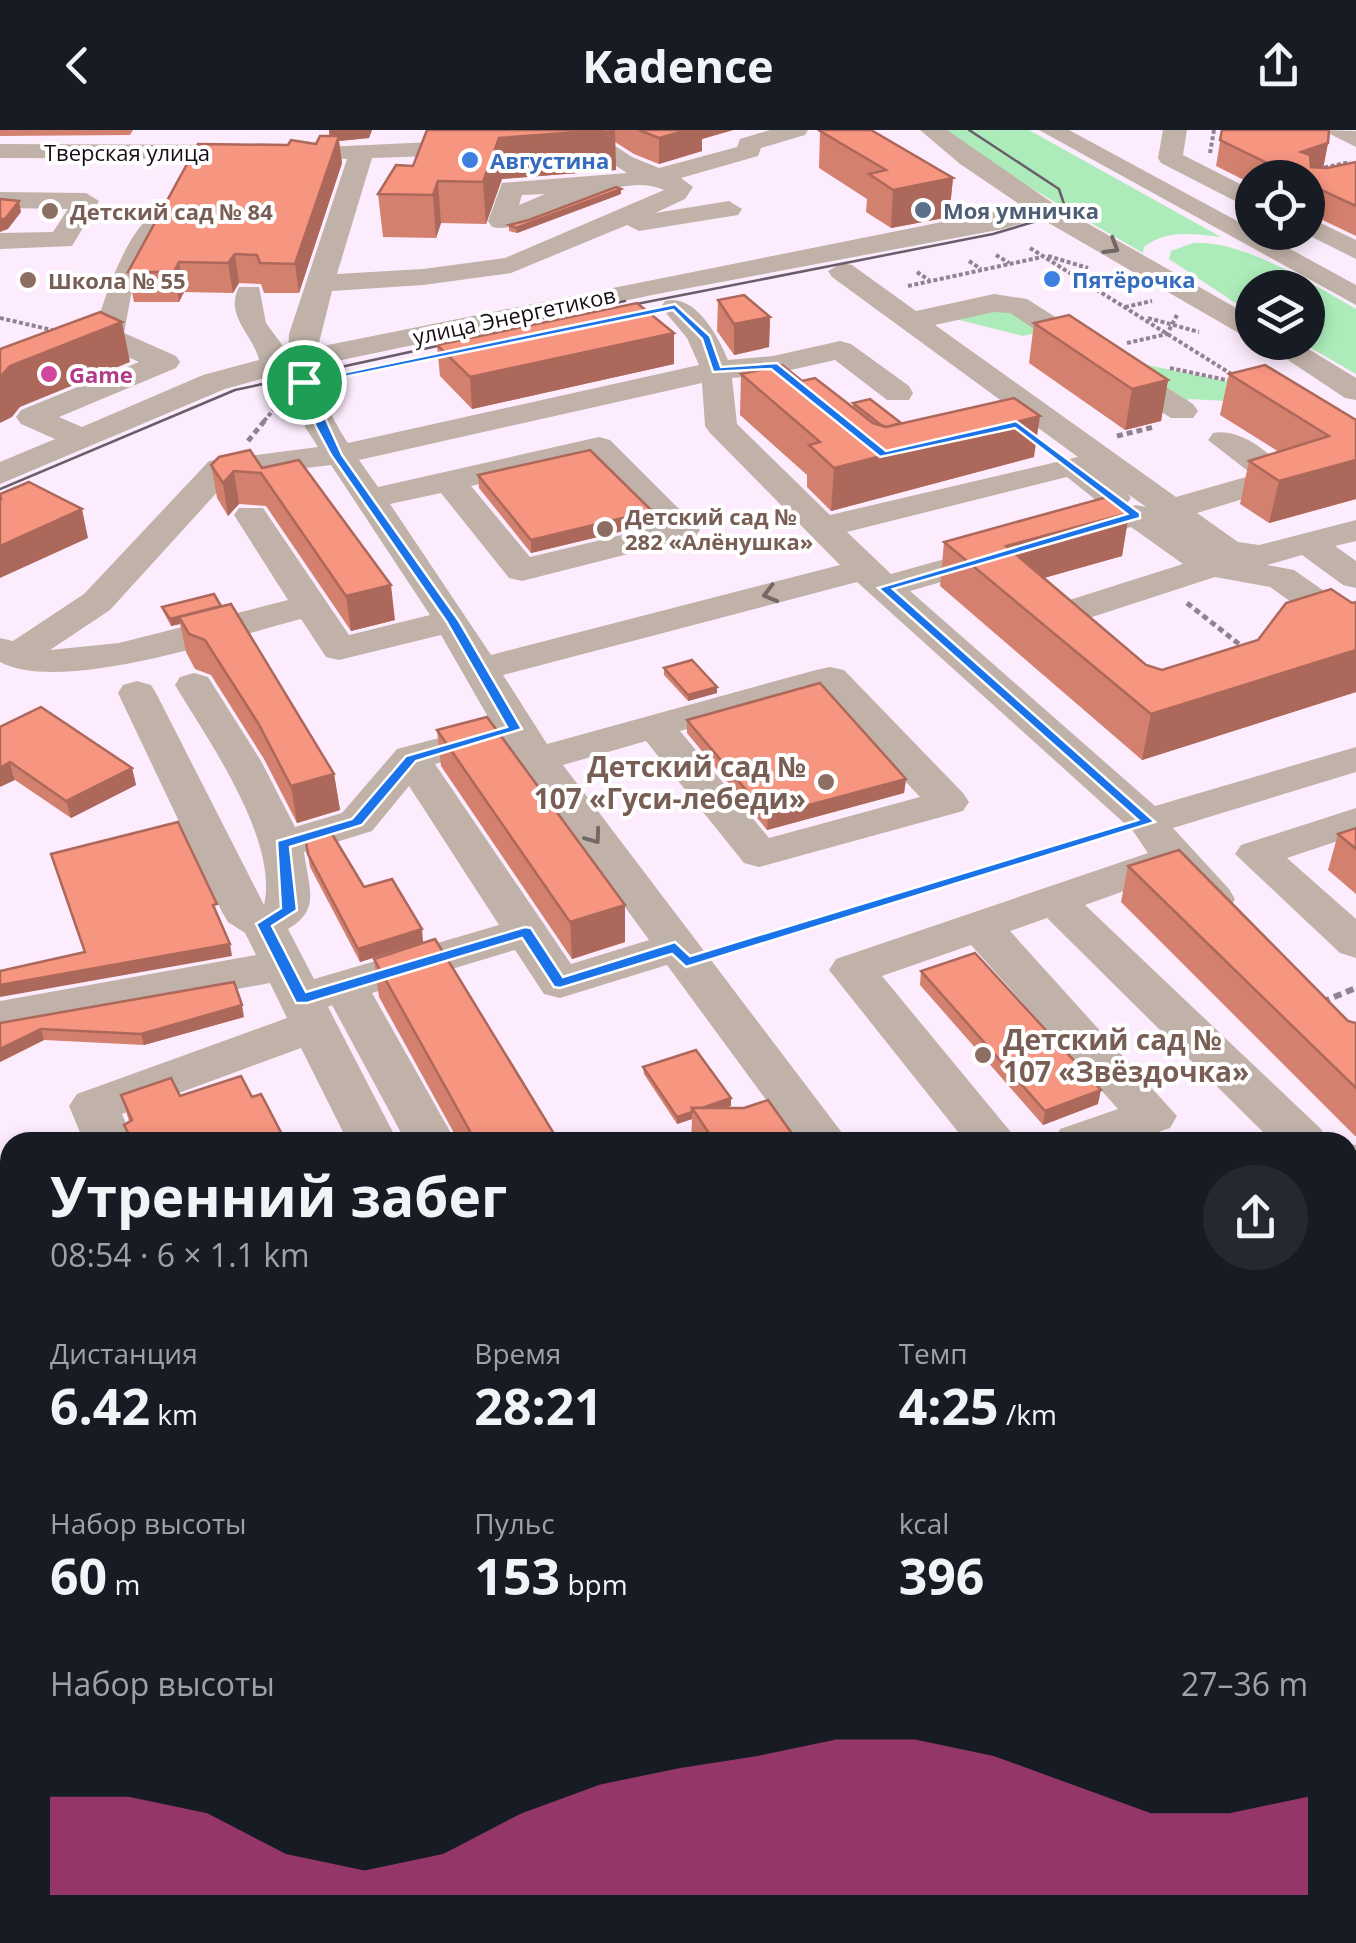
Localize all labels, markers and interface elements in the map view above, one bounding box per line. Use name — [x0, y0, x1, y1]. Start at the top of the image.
text: Kadence — [582, 35, 774, 96]
icon: back — [50, 38, 105, 93]
icon: share — [1251, 38, 1306, 93]
street label: Тверская улица — [44, 137, 210, 167]
place label: Августина — [490, 145, 609, 175]
marker: Августина — [459, 149, 481, 171]
map controls — [1235, 160, 1325, 360]
button: locate — [1235, 160, 1325, 250]
place label: Моя умничка — [943, 195, 1099, 225]
place label: Детский сад № 84 — [70, 196, 273, 226]
marker: Моя умничка — [912, 199, 934, 221]
marker: Детский сад № 84 — [39, 200, 61, 222]
one-way arrow — [1101, 235, 1119, 254]
place label: Пятёрочка — [1072, 264, 1195, 294]
place label: Школа № 55 — [48, 265, 186, 295]
marker: Пятёрочка — [1041, 268, 1063, 290]
marker: Школа № 55 — [17, 269, 39, 291]
button: layers — [1235, 270, 1325, 360]
street label: улица Энергетиков — [410, 279, 618, 351]
pin — [262, 340, 347, 425]
icon: arrive — [277, 355, 332, 410]
place label: Game — [69, 359, 133, 389]
marker: Game — [38, 363, 60, 385]
place label: Детский сад № 282 «Алёнушка» — [625, 501, 813, 556]
marker: Детский сад № 282 «Алёнушка» — [594, 518, 616, 540]
one-way arrow — [762, 582, 779, 603]
place label: Детский сад № 107 «Гуси-лебеди» — [534, 747, 806, 817]
marker: Детский сад № 107 «Гуси-лебеди» — [815, 771, 837, 793]
one-way arrow — [582, 826, 599, 844]
place label: Детский сад № 107 «Звёздочка» — [1003, 1020, 1249, 1090]
marker: Детский сад № 107 «Звёздочка» — [972, 1044, 994, 1066]
text: Утренний забег — [50, 1158, 507, 1233]
button: share — [1203, 1165, 1308, 1270]
text: 08:54 · 6 × 1.1 km — [50, 1233, 310, 1276]
text: Дистанция — [50, 1334, 198, 1372]
text: Время — [474, 1334, 561, 1372]
text: Темп — [899, 1334, 968, 1372]
text: 6.42 — [50, 1372, 150, 1440]
text: 28:21 — [474, 1372, 603, 1440]
text: 4:25 — [899, 1372, 999, 1440]
text: km — [150, 1395, 198, 1433]
text: /km — [999, 1395, 1057, 1433]
text: Набор высоты — [50, 1504, 247, 1542]
text: Пульс — [474, 1504, 555, 1542]
text: kcal — [899, 1504, 949, 1542]
text: 60 — [50, 1542, 107, 1610]
text: 153 — [474, 1542, 560, 1610]
text: 396 — [899, 1542, 984, 1610]
text: m — [107, 1565, 140, 1603]
text: bpm — [560, 1565, 628, 1603]
text: Набор высоты — [50, 1662, 275, 1705]
text: 27–36 m — [1181, 1662, 1308, 1705]

